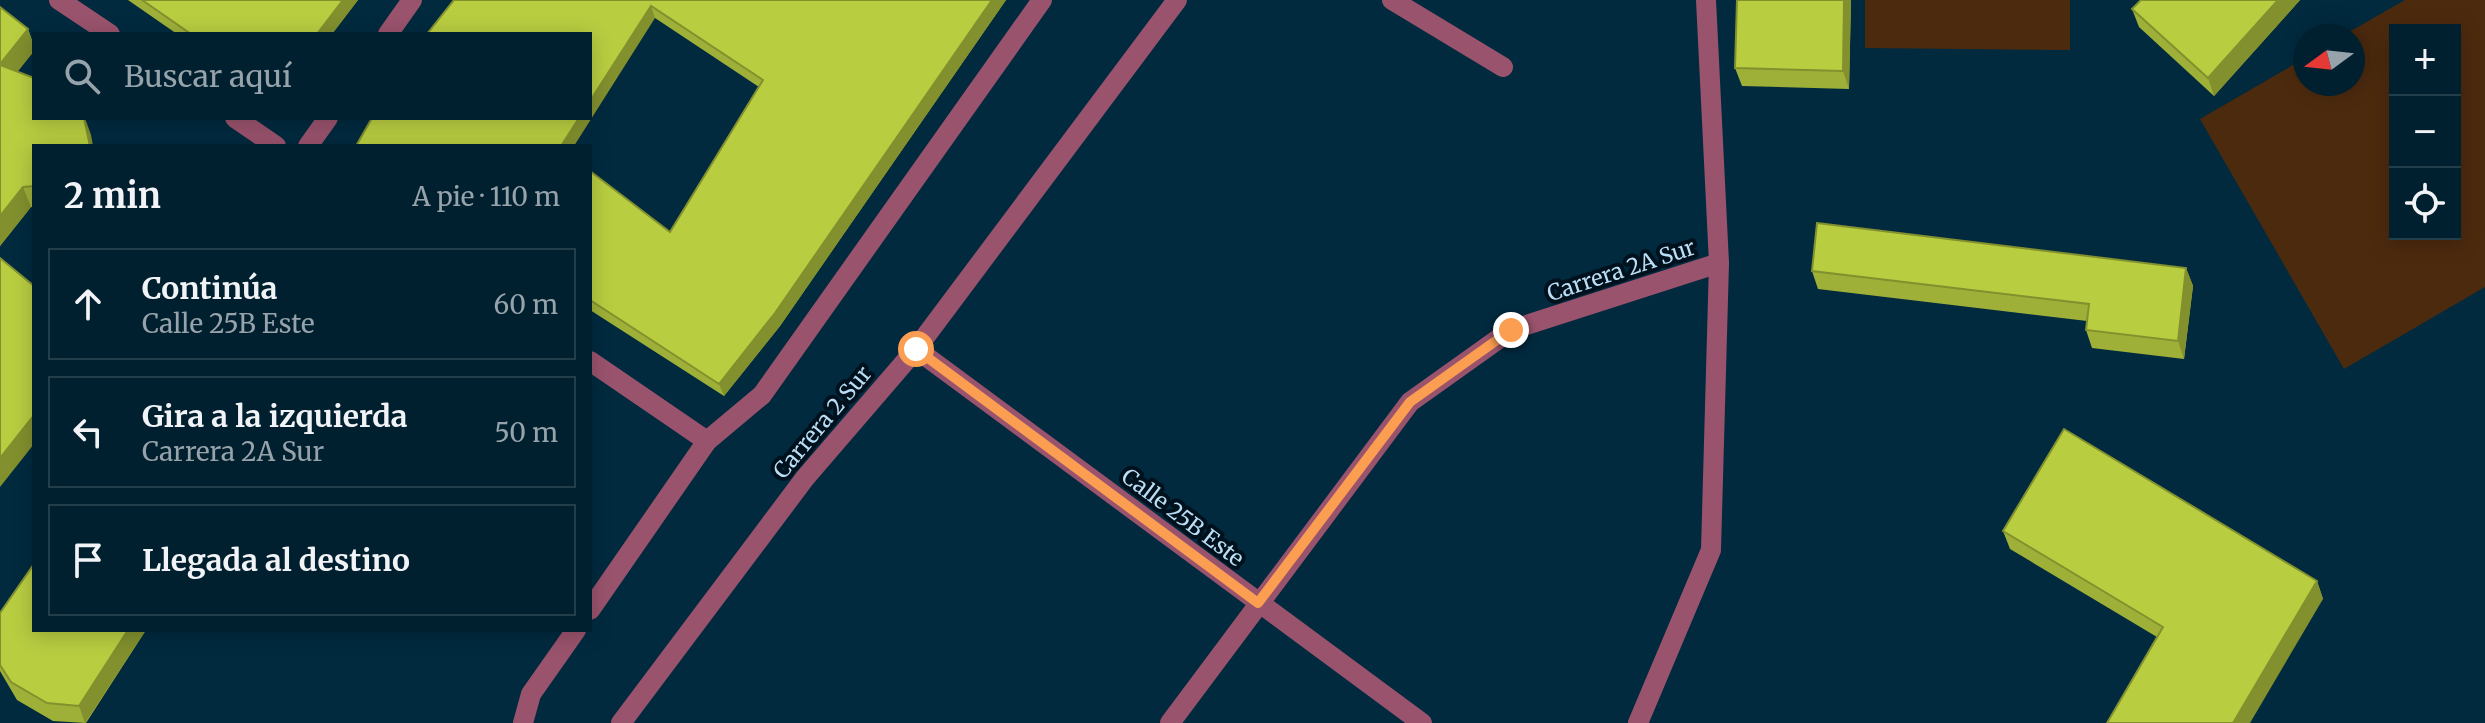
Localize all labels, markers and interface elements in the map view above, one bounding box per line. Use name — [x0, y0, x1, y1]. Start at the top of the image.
north arrow — [2293, 24, 2365, 96]
map controls — [2389, 24, 2461, 240]
button: + — [2389, 24, 2461, 96]
search box — [32, 32, 592, 120]
icon: search — [60, 54, 104, 98]
text: Buscar aquí — [124, 57, 292, 95]
button: − — [2389, 96, 2461, 168]
button: locate — [2389, 168, 2461, 240]
text: 2 min — [64, 175, 161, 217]
text: A pie · 110 m — [412, 180, 560, 213]
street label: Carrera 2A Sur — [1543, 233, 1699, 307]
text: Continúa — [142, 269, 278, 307]
icon: ahead — [66, 282, 110, 326]
text: 60 m — [494, 288, 558, 321]
text: Calle 25B Este — [142, 307, 315, 340]
route end — [1493, 312, 1529, 348]
route start — [898, 331, 934, 367]
street label: Carrera 2 Sur — [767, 360, 877, 484]
text: Gira a la izquierda — [142, 397, 408, 435]
icon: left — [66, 410, 110, 454]
text: 50 m — [494, 416, 558, 449]
text: Carrera 2A Sur — [142, 435, 324, 468]
street label: Calle 25B Este — [1116, 462, 1250, 572]
icon: arrive — [66, 538, 110, 582]
text: Llegada al destino — [142, 541, 410, 579]

